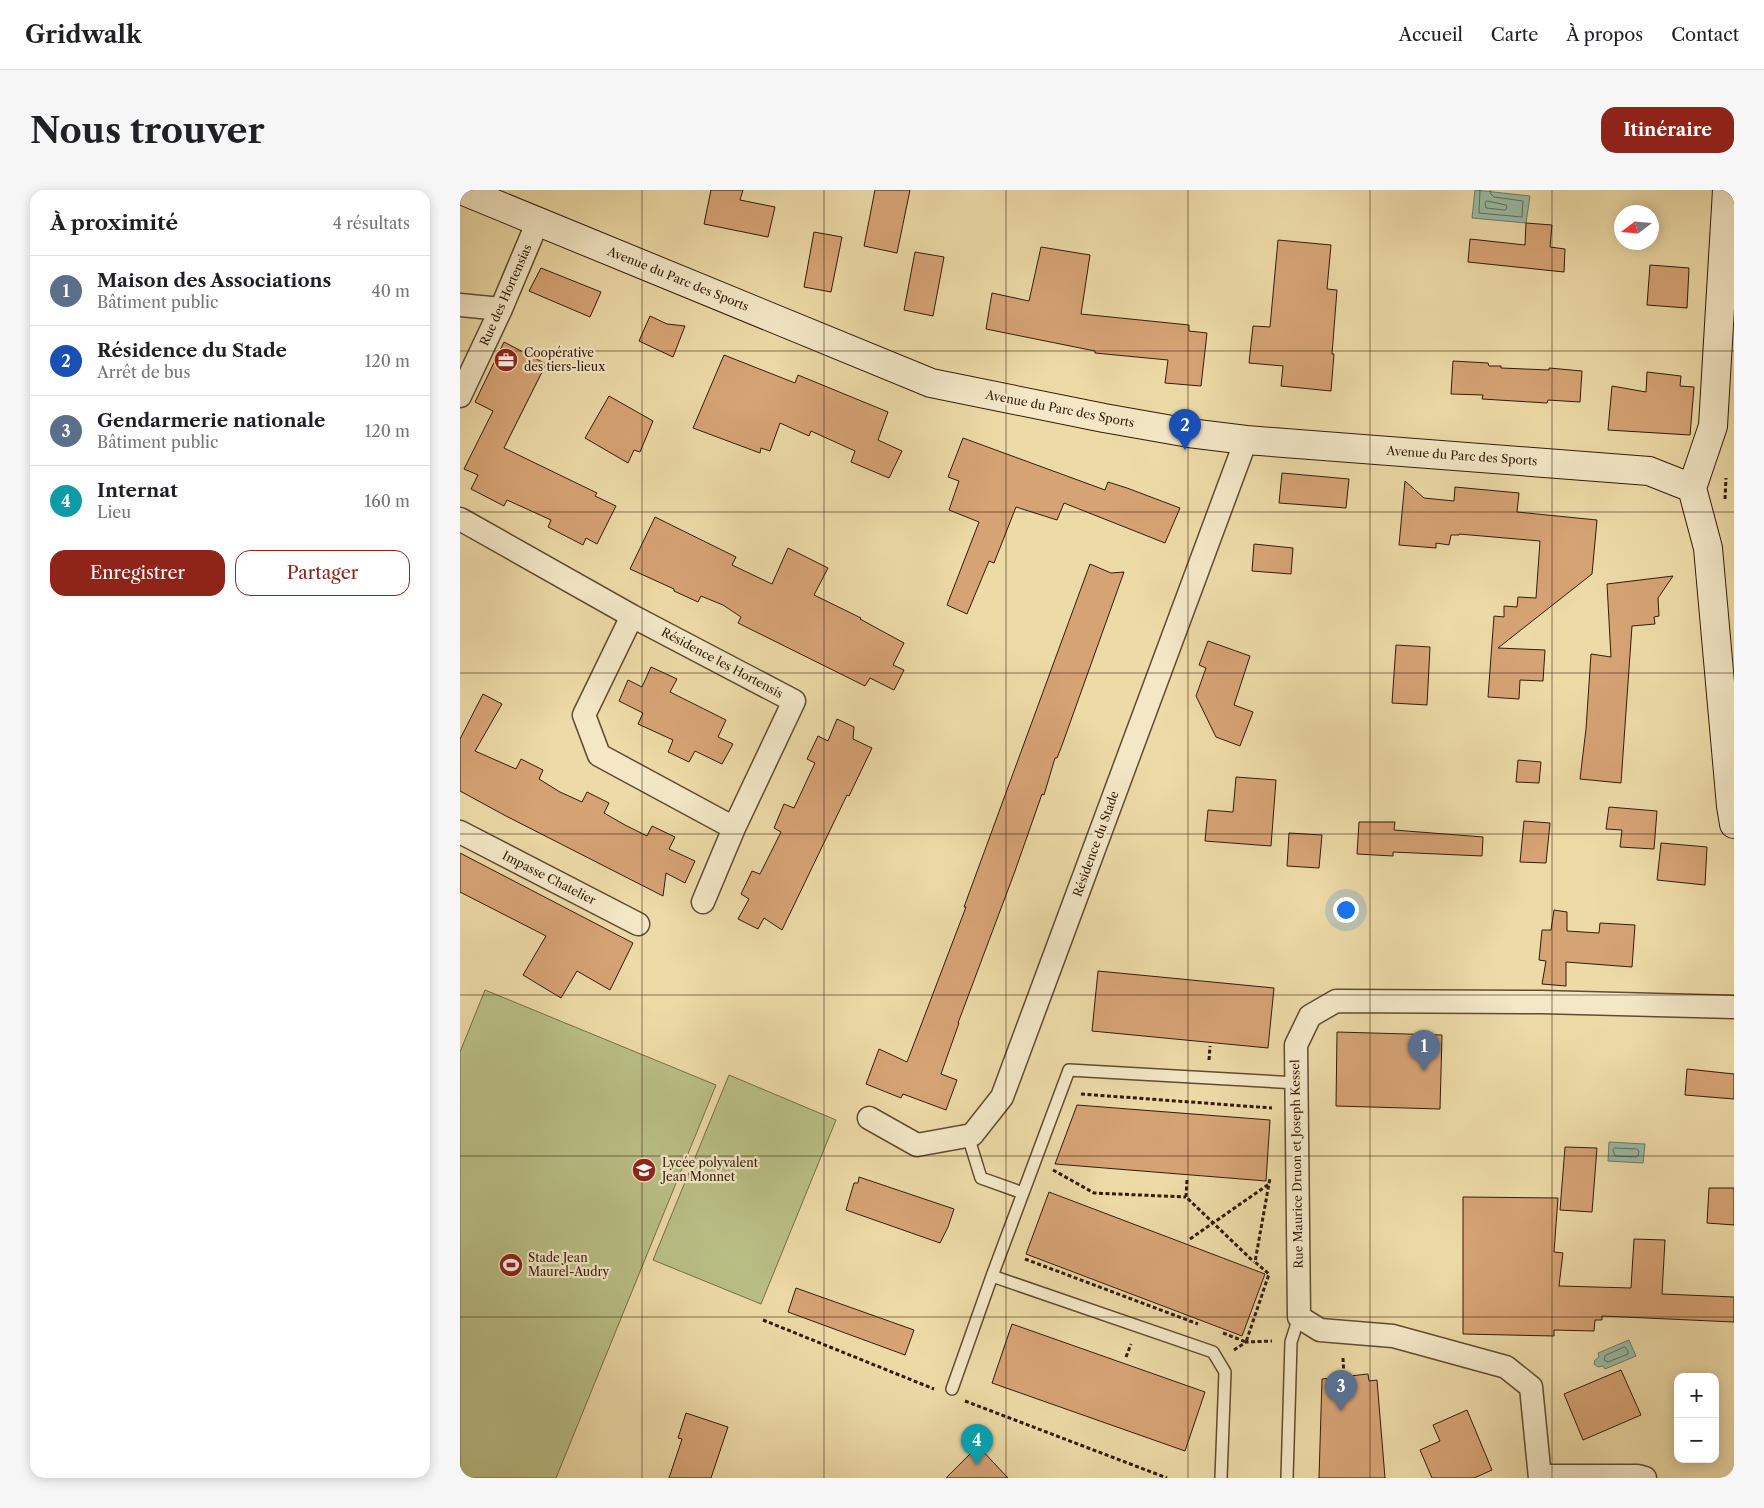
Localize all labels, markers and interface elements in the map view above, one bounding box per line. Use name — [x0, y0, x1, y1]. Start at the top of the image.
text: Gridwalk — [25, 20, 142, 49]
text: Accueil — [1399, 24, 1463, 46]
text: Carte — [1491, 24, 1538, 46]
text: À propos — [1566, 24, 1643, 46]
text: Contact — [1671, 24, 1739, 46]
button: Itinéraire — [1601, 107, 1734, 153]
text: Nous trouver — [30, 109, 265, 152]
north arrow — [1614, 205, 1659, 250]
text: À proximité — [50, 210, 178, 235]
text: 4 résultats — [333, 213, 410, 233]
street label: Rue des Hortensias — [476, 242, 535, 348]
street label: Avenue du Parc des Sports — [604, 243, 751, 314]
text: Maison des Associations — [97, 269, 331, 292]
text: 1 — [62, 281, 70, 301]
text: 40 m — [371, 281, 410, 301]
text: Bâtiment public — [97, 292, 218, 312]
text: Résidence du Stade — [97, 339, 287, 362]
place label: Coopérative des tiers-lieux — [524, 345, 605, 374]
office icon: Coopérative des tiers-lieux — [493, 347, 519, 373]
text: 2 — [61, 351, 71, 371]
text: 120 m — [365, 351, 410, 371]
text: Arrêt de bus — [97, 362, 190, 382]
street label: Avenue du Parc des Sports — [984, 387, 1136, 430]
text: Gendarmerie nationale — [97, 409, 325, 432]
pin: 2 — [1169, 409, 1201, 450]
text: 3 — [61, 421, 71, 441]
text: 120 m — [365, 421, 410, 441]
text: Bâtiment public — [97, 432, 218, 452]
street label: Avenue du Parc des Sports — [1385, 443, 1538, 468]
text: Internat — [97, 479, 178, 502]
text: 4 — [61, 491, 71, 511]
text: 160 m — [365, 491, 410, 511]
text: Lieu — [97, 502, 131, 522]
button: Enregistrer — [50, 550, 225, 596]
button: Partager — [235, 550, 410, 596]
street label: Résidence les Hortensis — [659, 624, 786, 701]
street label: Résidence du Stade — [1069, 788, 1122, 899]
street label: Impasse Chatelier — [500, 848, 598, 908]
your location — [1333, 897, 1359, 923]
pin: 1 — [1408, 1030, 1440, 1071]
street label: Rue Maurice Druon et Joseph Kessel — [1287, 1059, 1306, 1269]
place label: Lycée polyvalent Jean Monnet — [660, 1155, 759, 1184]
school or university icon: Lycée polyvalent Jean Monnet — [631, 1157, 657, 1183]
place label: Stade Jean Maurel-Audry — [528, 1250, 610, 1279]
sports icon: Stade Jean Maurel-Audry — [498, 1252, 524, 1278]
pin: 3 — [1325, 1370, 1357, 1411]
map controls — [1674, 1373, 1719, 1463]
button: + — [1674, 1373, 1719, 1418]
button: − — [1674, 1418, 1719, 1463]
pin: 4 — [961, 1424, 993, 1465]

